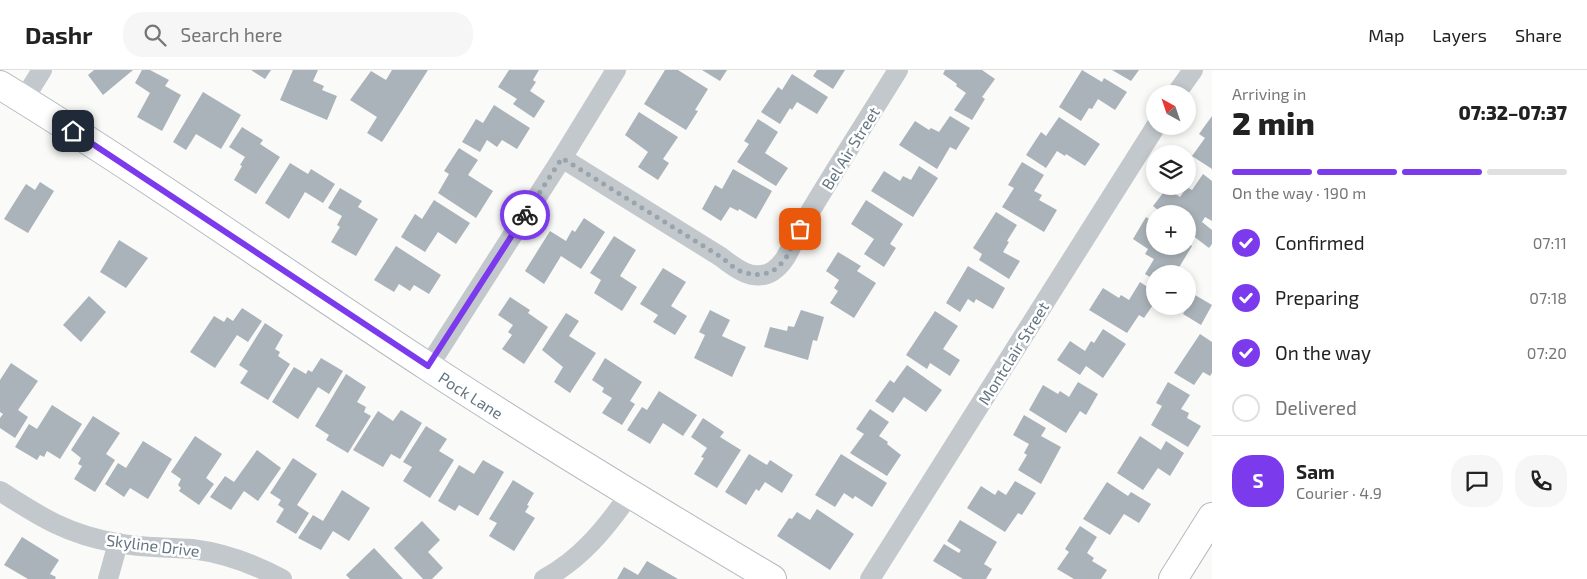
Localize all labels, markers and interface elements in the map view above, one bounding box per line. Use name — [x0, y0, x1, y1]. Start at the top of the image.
search box — [123, 12, 473, 57]
text: Dashr — [25, 20, 93, 49]
icon: search — [141, 21, 169, 49]
text: Search here — [181, 23, 283, 46]
text: Map — [1368, 24, 1404, 46]
text: Layers — [1432, 24, 1487, 46]
text: Share — [1515, 24, 1562, 46]
text: Arriving in — [1232, 84, 1306, 103]
north arrow — [1146, 85, 1196, 135]
map controls — [1146, 85, 1196, 315]
text: 07:32–07:37 — [1458, 101, 1567, 124]
street label: Bel Air Street — [817, 103, 883, 193]
text: 2 min — [1232, 103, 1315, 141]
pin — [52, 110, 94, 152]
icon: home — [59, 117, 87, 145]
button: layers — [1146, 145, 1196, 195]
text: On the way · 190 m — [1232, 183, 1366, 202]
courier — [500, 190, 550, 240]
icon: bike — [511, 201, 539, 229]
button: + — [1146, 205, 1196, 255]
pin — [779, 208, 821, 250]
icon: bag — [786, 215, 814, 243]
icon: check — [1232, 229, 1260, 257]
text: Confirmed — [1275, 231, 1365, 254]
text: 07:11 — [1533, 233, 1567, 252]
button: − — [1146, 265, 1196, 315]
icon: check — [1232, 284, 1260, 312]
text: Preparing — [1275, 286, 1359, 309]
text: 07:18 — [1529, 288, 1567, 307]
street label: Montclair Street — [974, 298, 1052, 408]
icon: check — [1232, 339, 1260, 367]
text: On the way — [1275, 341, 1371, 364]
text: 07:20 — [1527, 343, 1567, 362]
street label: Pock Lane — [436, 367, 507, 422]
text: Delivered — [1275, 396, 1357, 419]
button: chat — [1451, 455, 1503, 507]
button: phone — [1515, 455, 1567, 507]
text: Sam — [1296, 460, 1335, 483]
text: S — [1252, 469, 1264, 492]
text: Courier · 4.9 — [1296, 483, 1382, 502]
street label: Skyline Drive — [105, 530, 201, 560]

